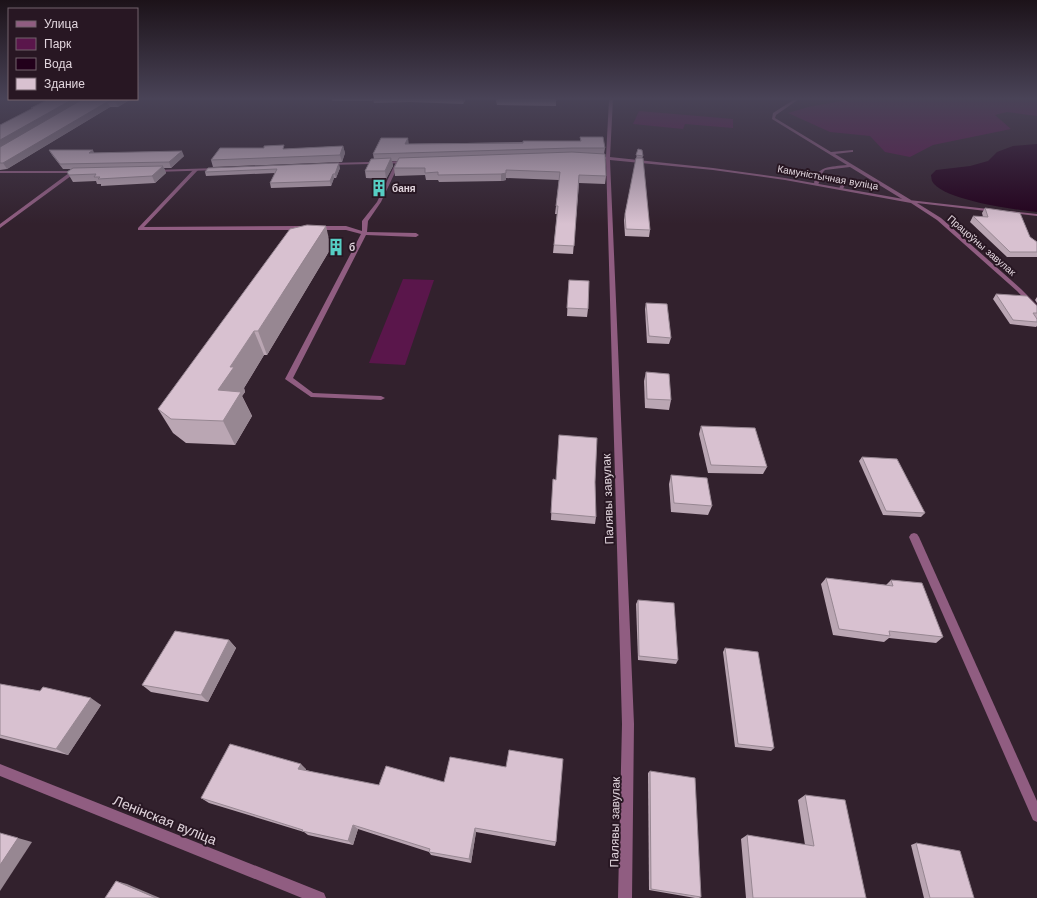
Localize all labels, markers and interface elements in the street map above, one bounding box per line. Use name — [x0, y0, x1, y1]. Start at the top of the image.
legend — [8, 8, 138, 100]
text: Улица — [44, 17, 78, 31]
text: Парк — [44, 37, 72, 51]
text: Вода — [44, 57, 72, 71]
text: Здание — [44, 77, 85, 91]
street label: Камуністычная вуліца — [777, 163, 880, 192]
building icon: баня — [369, 178, 389, 198]
place label: баня — [392, 183, 416, 194]
street label: Працоўны завулак — [945, 213, 1018, 278]
building icon: б — [326, 237, 346, 257]
place label: б — [349, 242, 355, 253]
street label: Палявы завулак — [599, 453, 617, 545]
street label: Палявы завулак — [607, 776, 623, 868]
street label: Ленінская вуліца — [111, 792, 219, 848]

